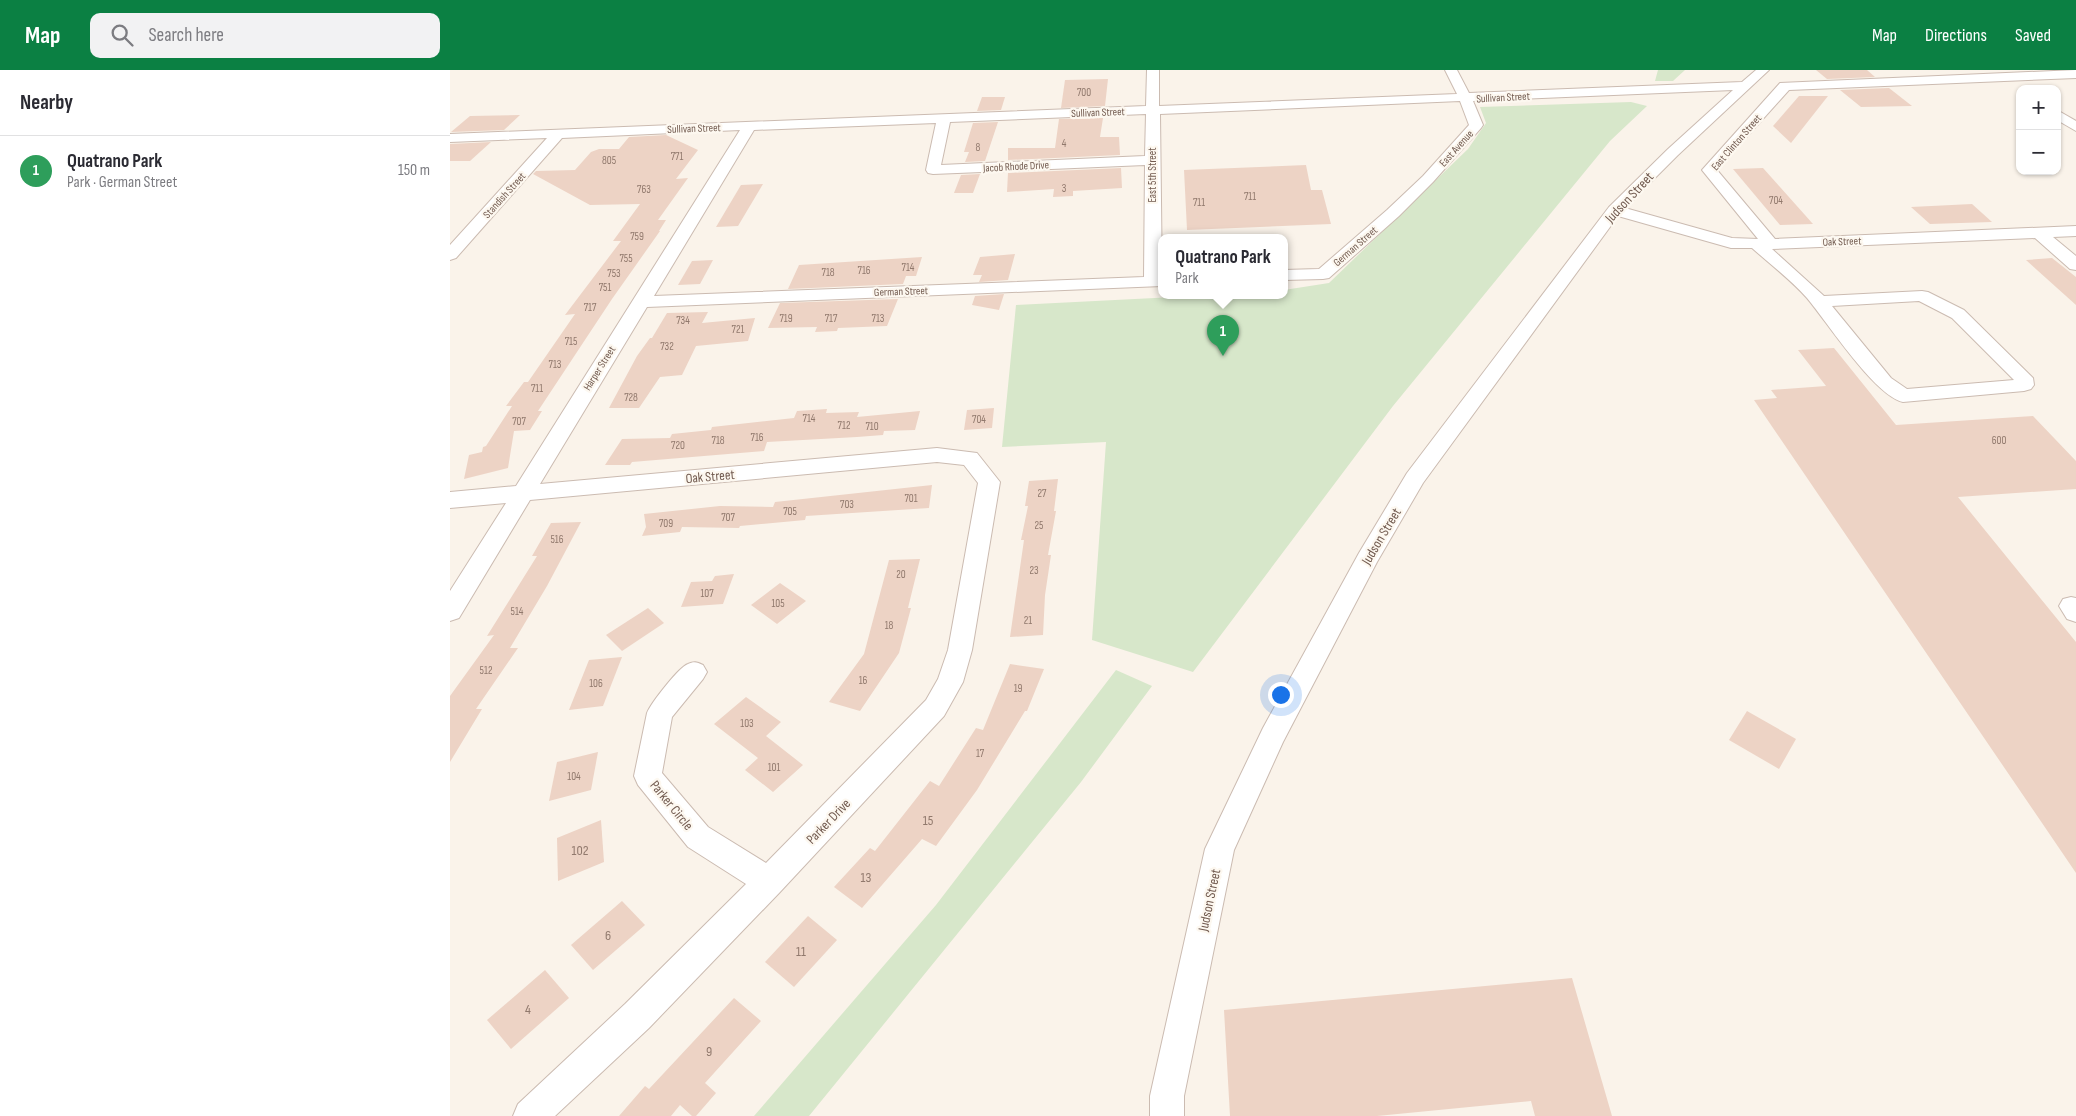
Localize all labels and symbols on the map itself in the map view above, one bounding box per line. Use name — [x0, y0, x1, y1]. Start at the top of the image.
house number: 700 — [1077, 86, 1091, 99]
street label: Sullivan Street — [1476, 90, 1531, 105]
street label: Sullivan Street — [1071, 105, 1126, 120]
street label: East Clinton Street — [1709, 111, 1765, 173]
street label: Sullivan Street — [667, 121, 722, 136]
street label: East Avenue — [1437, 127, 1476, 169]
house number: 4 — [1062, 137, 1067, 150]
house number: 8 — [976, 141, 981, 154]
street label: East 5th Street — [1146, 147, 1159, 203]
house number: 771 — [671, 150, 684, 163]
house number: 805 — [602, 154, 616, 167]
street label: Jacob Rhode Drive — [982, 158, 1049, 175]
street label: Judson Street — [1601, 168, 1657, 227]
street label: Standish Street — [480, 169, 529, 221]
house number: 3 — [1062, 182, 1067, 195]
house number: 763 — [637, 183, 651, 196]
house number: 711 — [1244, 190, 1256, 203]
house number: 704 — [1769, 194, 1783, 207]
house number: 711 — [1193, 196, 1205, 209]
street label: German Street — [1331, 223, 1380, 269]
house number: 759 — [630, 230, 644, 243]
street label: Oak Street — [1822, 234, 1862, 249]
house number: 755 — [619, 252, 633, 265]
house number: 714 — [902, 261, 915, 274]
house number: 716 — [857, 264, 871, 277]
house number: 718 — [821, 266, 835, 279]
house number: 753 — [607, 267, 621, 280]
house number: 751 — [599, 281, 611, 294]
street label: German Street — [874, 284, 929, 299]
house number: 717 — [584, 301, 597, 314]
house number: 719 — [779, 312, 793, 325]
house number: 717 — [825, 312, 838, 325]
house number: 713 — [872, 312, 885, 325]
house number: 734 — [676, 314, 690, 327]
pin: 1 — [1207, 315, 1239, 356]
house number: 721 — [732, 323, 745, 336]
house number: 715 — [565, 335, 577, 348]
house number: 732 — [660, 340, 674, 353]
street label: Harper Street — [581, 343, 619, 393]
house number: 713 — [549, 358, 562, 371]
house number: 711 — [531, 382, 543, 395]
house number: 728 — [624, 391, 638, 404]
house number: 714 — [803, 412, 816, 425]
house number: 704 — [972, 413, 986, 426]
house number: 707 — [512, 415, 526, 428]
house number: 712 — [838, 419, 851, 432]
house number: 710 — [865, 420, 879, 433]
house number: 716 — [750, 431, 764, 444]
house number: 718 — [711, 434, 725, 447]
house number: 600 — [1992, 434, 2006, 447]
house number: 720 — [671, 439, 685, 452]
street label: Oak Street — [685, 466, 735, 487]
house number: 27 — [1038, 487, 1047, 500]
house number: 701 — [904, 492, 918, 505]
house number: 703 — [840, 498, 854, 511]
house number: 705 — [783, 505, 797, 518]
street label: Judson Street — [1357, 505, 1405, 569]
house number: 707 — [721, 511, 735, 524]
house number: 709 — [659, 517, 673, 530]
house number: 25 — [1035, 519, 1043, 532]
house number: 516 — [550, 533, 564, 546]
house number: 23 — [1029, 564, 1039, 577]
house number: 20 — [896, 568, 906, 581]
house number: 107 — [700, 587, 714, 600]
house number: 105 — [771, 597, 785, 610]
house number: 514 — [511, 605, 524, 618]
house number: 21 — [1024, 614, 1032, 627]
house number: 18 — [885, 619, 894, 632]
house number: 512 — [480, 664, 493, 677]
house number: 16 — [859, 674, 868, 687]
house number: 106 — [589, 677, 603, 690]
house number: 19 — [1014, 682, 1022, 695]
your location — [1268, 682, 1294, 708]
house number: 103 — [740, 717, 754, 730]
house number: 17 — [976, 747, 985, 760]
house number: 101 — [768, 761, 780, 774]
house number: 104 — [567, 770, 581, 783]
street label: Parker Circle — [646, 777, 697, 834]
street label: Parker Drive — [803, 795, 854, 848]
house number: 15 — [923, 812, 934, 829]
house number: 102 — [572, 842, 589, 859]
street label: Judson Street — [1194, 867, 1224, 934]
house number: 13 — [861, 869, 872, 886]
house number: 6 — [605, 927, 611, 944]
house number: 11 — [796, 943, 806, 960]
house number: 4 — [525, 1001, 531, 1018]
house number: 9 — [706, 1043, 712, 1060]

